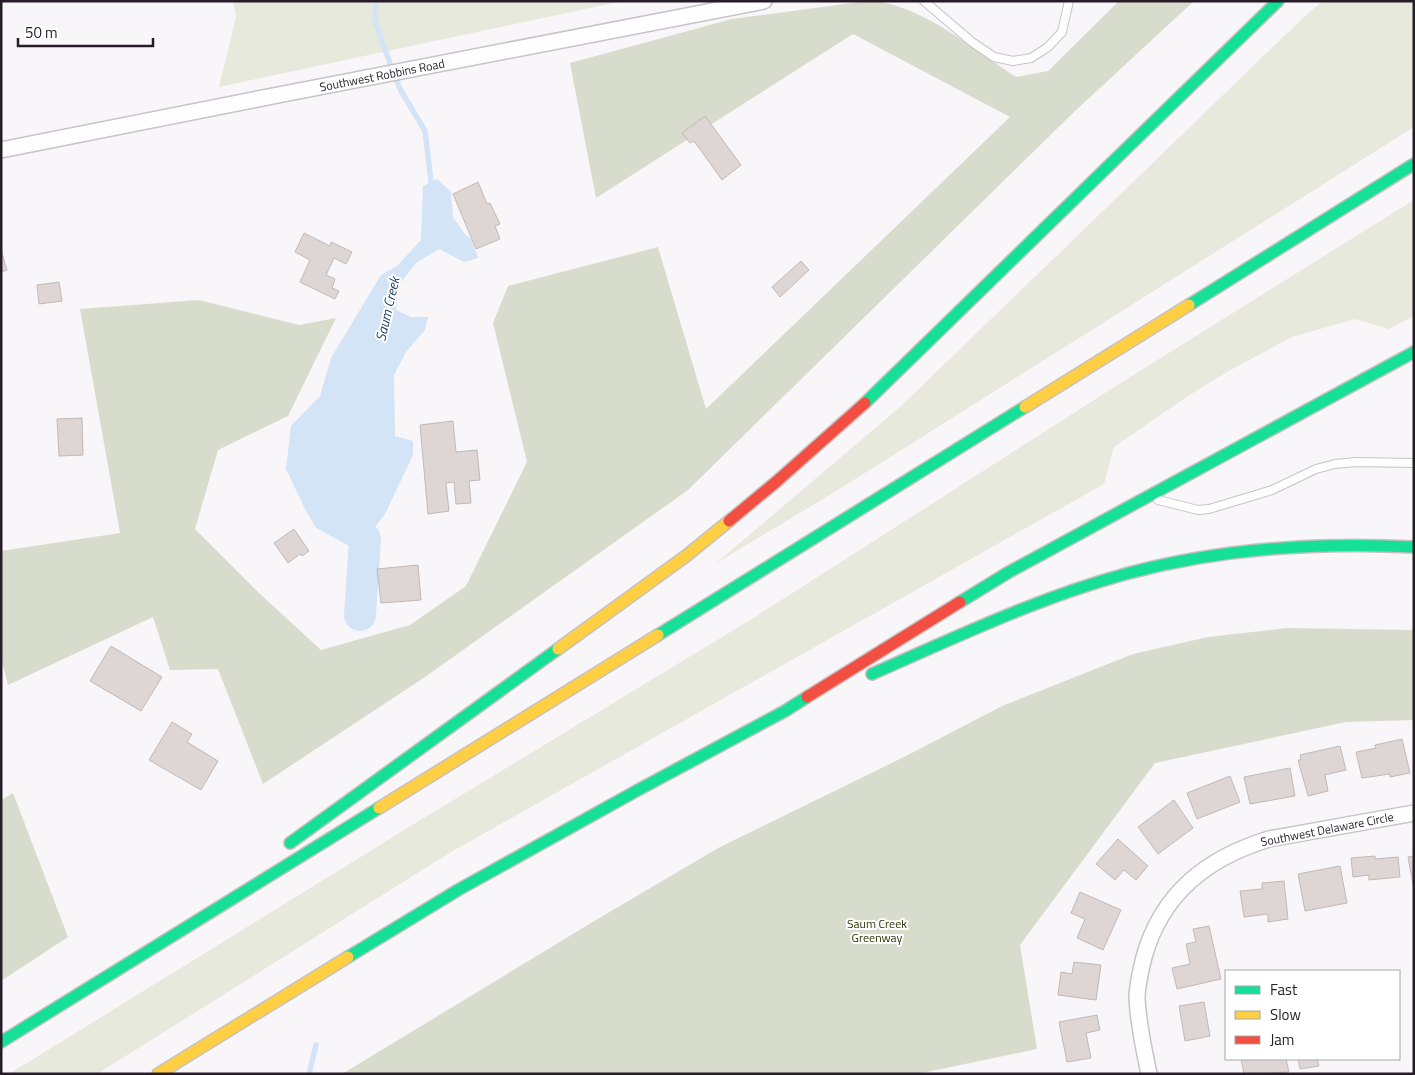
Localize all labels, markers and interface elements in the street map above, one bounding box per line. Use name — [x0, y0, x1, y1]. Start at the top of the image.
scale bar — [18, 15, 152, 47]
text: 50 m — [25, 21, 58, 44]
street label: Southwest Robbins Road — [318, 54, 446, 96]
water label: Saum Creek — [369, 273, 405, 343]
street label: Southwest Delaware Circle — [1259, 807, 1395, 851]
park label: Saum Creek Greenway — [847, 914, 907, 947]
legend — [1225, 970, 1400, 1060]
text: Fast — [1270, 978, 1298, 1001]
text: Slow — [1270, 1003, 1301, 1026]
text: Jam — [1270, 1028, 1294, 1051]

